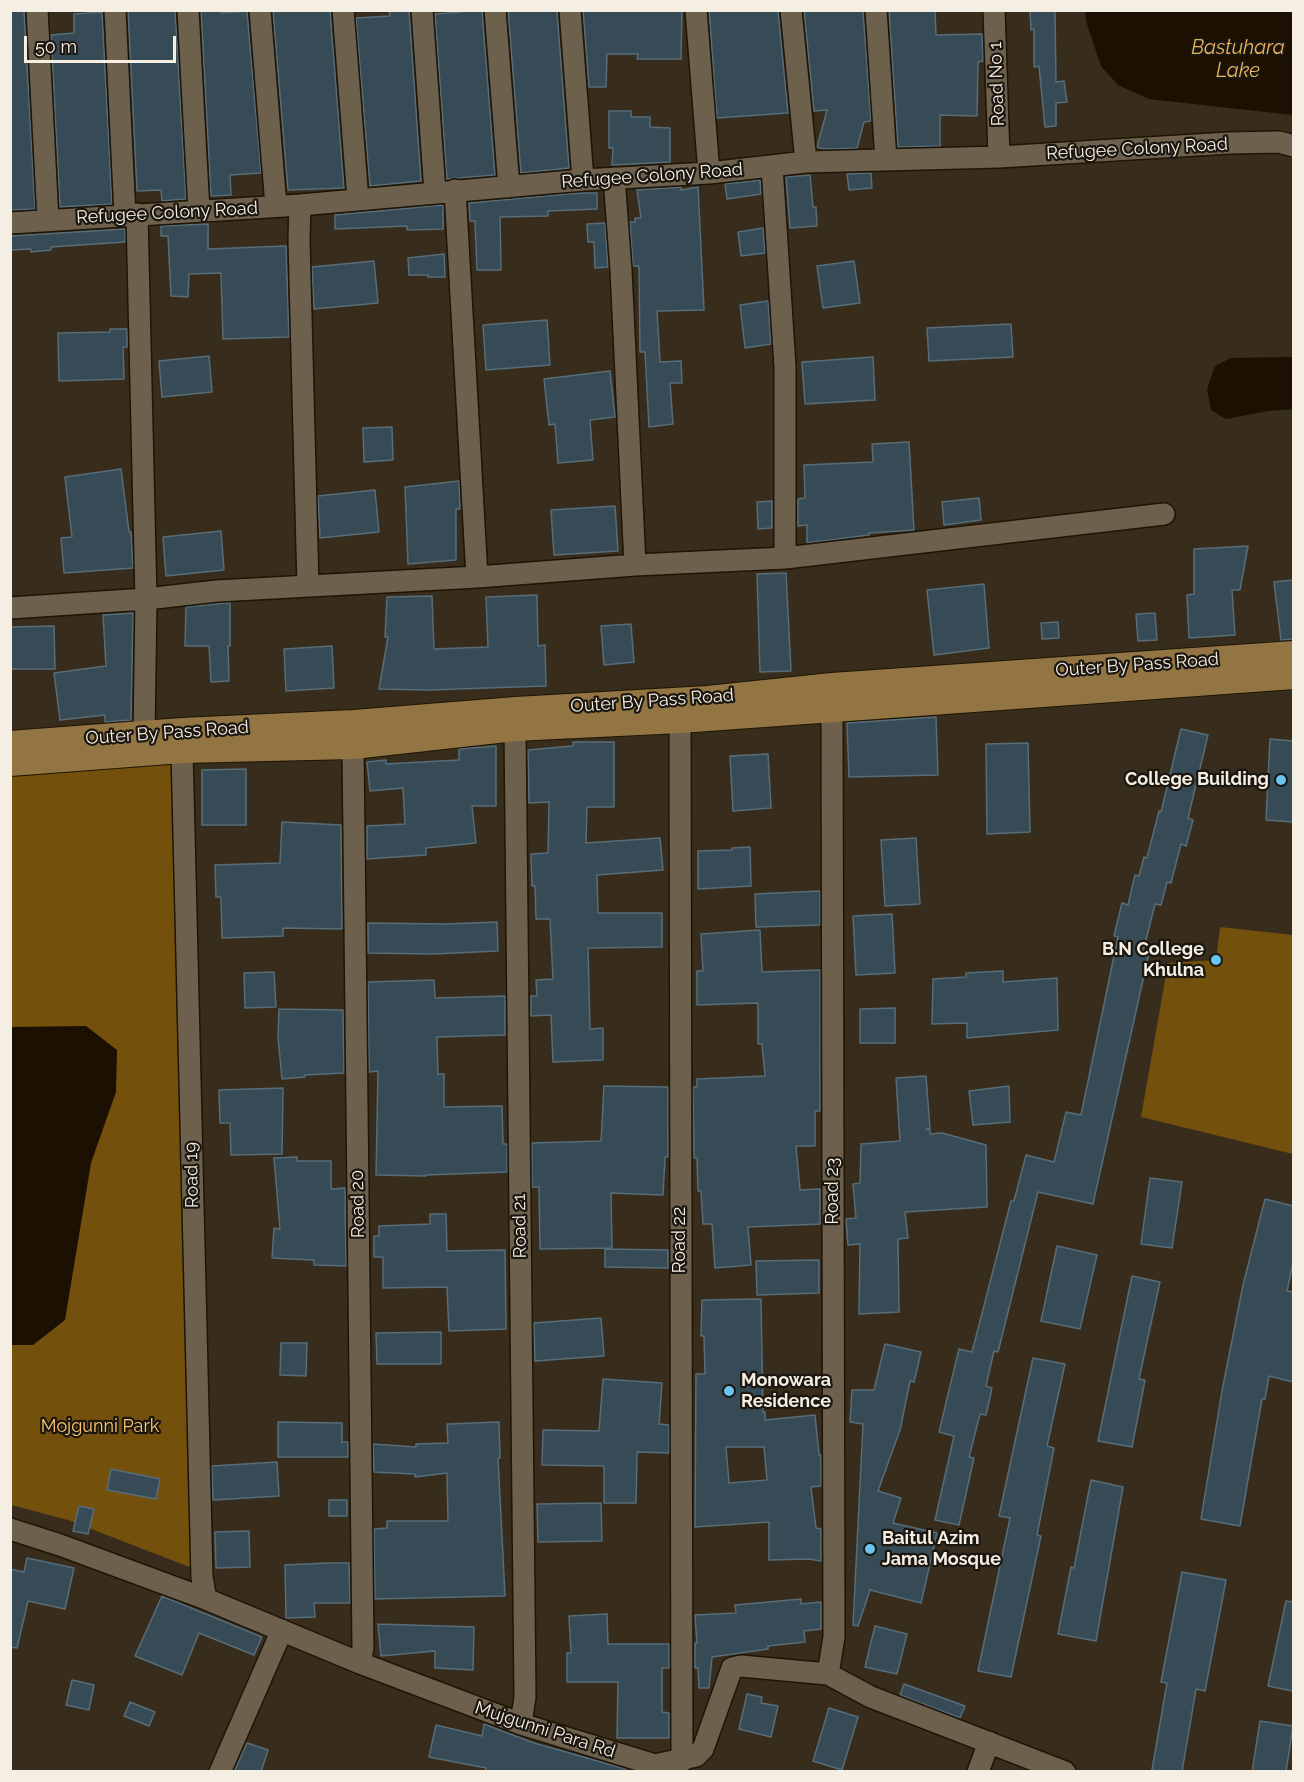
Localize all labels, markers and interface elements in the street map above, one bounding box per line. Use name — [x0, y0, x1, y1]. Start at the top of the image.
scale bar — [27, 24, 178, 62]
text: 50 m — [35, 36, 77, 57]
water label: Bastuhara Lake — [1191, 36, 1285, 83]
street label: Road No 1 — [985, 41, 1009, 127]
street label: Refugee Colony Road — [1046, 133, 1228, 165]
street label: Refugee Colony Road — [561, 159, 743, 193]
street label: Refugee Colony Road — [76, 197, 258, 229]
street label: Outer By Pass Road — [1055, 649, 1219, 681]
street label: Outer By Pass Road — [570, 685, 734, 717]
street label: Outer By Pass Road — [85, 717, 249, 749]
place label: College Building — [1125, 769, 1269, 791]
marker: College Building — [1274, 773, 1288, 787]
place label: B.N College Khulna — [1102, 939, 1204, 982]
marker: B.N College Khulna — [1209, 953, 1223, 967]
street label: Road 19 — [181, 1142, 203, 1208]
street label: Road 23 — [822, 1158, 844, 1224]
street label: Road 20 — [347, 1170, 369, 1238]
street label: Road 21 — [509, 1193, 531, 1259]
street label: Road 22 — [669, 1207, 691, 1273]
place label: Monowara Residence — [741, 1370, 831, 1412]
marker: Monowara Residence — [722, 1384, 736, 1398]
park label: Mojgunni Park — [41, 1416, 159, 1438]
place label: Baitul Azim Jama Mosque — [882, 1528, 1001, 1570]
marker: Baitul Azim Jama Mosque — [863, 1542, 877, 1556]
street label: Mujgunni Para Rd — [472, 1697, 618, 1763]

